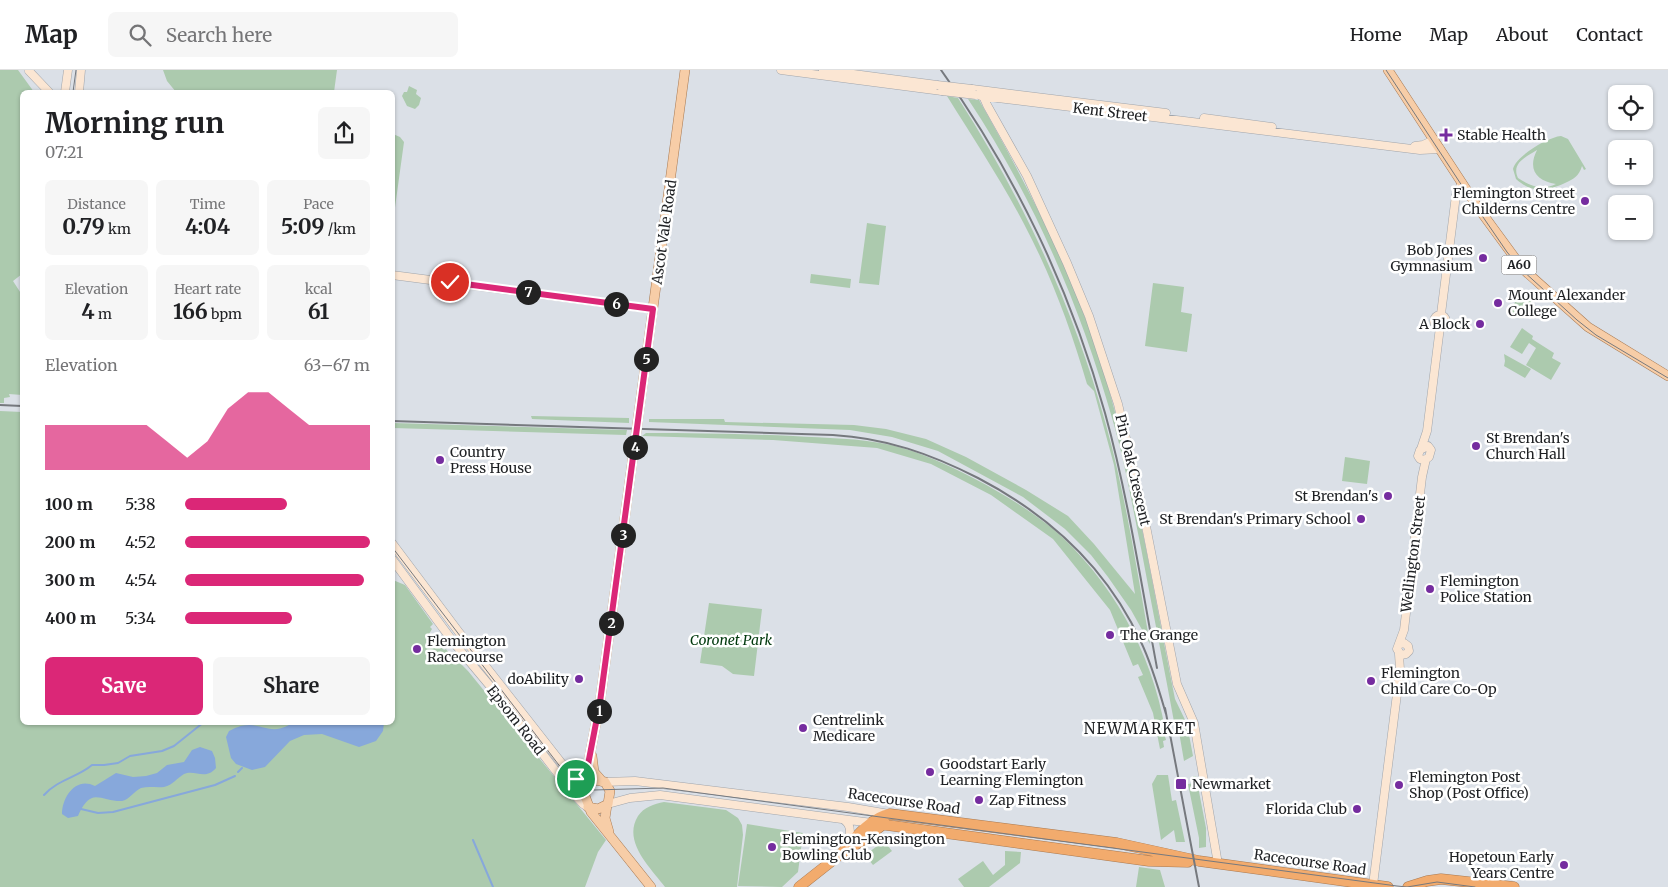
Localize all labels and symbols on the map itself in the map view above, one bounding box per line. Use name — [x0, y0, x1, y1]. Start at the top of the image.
street label: Kent Street — [1072, 99, 1149, 126]
place label: Stable Health — [1457, 126, 1546, 144]
marker: Stable Health — [1439, 128, 1453, 142]
street label: Ascot Vale Road — [648, 178, 680, 287]
place label: Flemington Street Childerns Centre — [1453, 184, 1576, 218]
marker: Flemington Street Childerns Centre — [1579, 195, 1591, 207]
place label: Bob Jones Gymnasium — [1390, 241, 1473, 275]
marker: Bob Jones Gymnasium — [1477, 252, 1489, 264]
road number: A60 — [1502, 256, 1536, 274]
pin — [429, 261, 471, 303]
pin: 7 — [516, 280, 540, 304]
place label: Mount Alexander College — [1508, 286, 1626, 320]
pin: 6 — [604, 292, 628, 316]
marker: Mount Alexander College — [1492, 297, 1504, 309]
place label: A Block — [1418, 315, 1470, 333]
marker: A Block — [1474, 318, 1486, 330]
pin: 5 — [634, 346, 658, 372]
street label: Pin Oak Crescent — [1111, 412, 1155, 528]
place label: St Brendan's Church Hall — [1486, 429, 1570, 463]
pin: 4 — [622, 434, 648, 460]
marker: St Brendan's Church Hall — [1470, 440, 1482, 452]
place label: Country Press House — [450, 443, 532, 477]
marker: Country Press House — [434, 454, 446, 466]
place label: St Brendan's — [1294, 487, 1378, 505]
marker: St Brendan's — [1382, 490, 1394, 502]
street label: Wellington Street — [1397, 494, 1429, 614]
place label: St Brendan's Primary School — [1159, 510, 1352, 528]
marker: St Brendan's Primary School — [1355, 513, 1367, 525]
pin: 3 — [610, 522, 636, 548]
place label: Flemington Police Station — [1440, 572, 1532, 606]
marker: Flemington Police Station — [1424, 583, 1436, 595]
pin: 2 — [598, 610, 624, 636]
place label: The Grange — [1120, 626, 1198, 644]
marker: The Grange — [1104, 629, 1116, 641]
park label: Coronet Park — [690, 631, 773, 649]
place label: Flemington Racecourse — [427, 632, 506, 666]
marker: Flemington Racecourse — [411, 643, 423, 655]
place label: Flemington Child Care Co-Op — [1381, 664, 1497, 698]
place label: doAbility — [508, 670, 570, 688]
marker: doAbility — [573, 673, 585, 685]
marker: Flemington Child Care Co-Op — [1365, 675, 1377, 687]
street label: Epsom Road — [483, 682, 549, 759]
pin: 1 — [586, 698, 612, 724]
place label: Centrelink Medicare — [813, 711, 884, 745]
district label: NEWMARKET — [1084, 719, 1196, 738]
marker: Centrelink Medicare — [797, 722, 809, 734]
place label: Goodstart Early Learning Flemington — [940, 755, 1084, 789]
pin — [555, 758, 597, 800]
marker: Goodstart Early Learning Flemington — [924, 766, 936, 778]
place label: Flemington Post Shop (Post Office) — [1409, 768, 1529, 802]
place label: Newmarket — [1192, 775, 1271, 793]
marker: Newmarket — [1174, 777, 1188, 791]
marker: Flemington Post Shop (Post Office) — [1393, 779, 1405, 791]
street label: Racecourse Road — [847, 784, 962, 818]
place label: Zap Fitness — [989, 791, 1066, 809]
marker: Zap Fitness — [973, 794, 985, 806]
place label: Florida Club — [1266, 800, 1347, 818]
marker: Florida Club — [1351, 803, 1363, 815]
place label: Flemington-Kensington Bowling Club — [782, 830, 945, 864]
marker: Flemington-Kensington Bowling Club — [766, 841, 778, 853]
street label: Racecourse Road — [1253, 845, 1368, 879]
place label: Hopetoun Early Years Centre — [1449, 848, 1555, 882]
marker: Hopetoun Early Years Centre — [1558, 859, 1570, 871]

